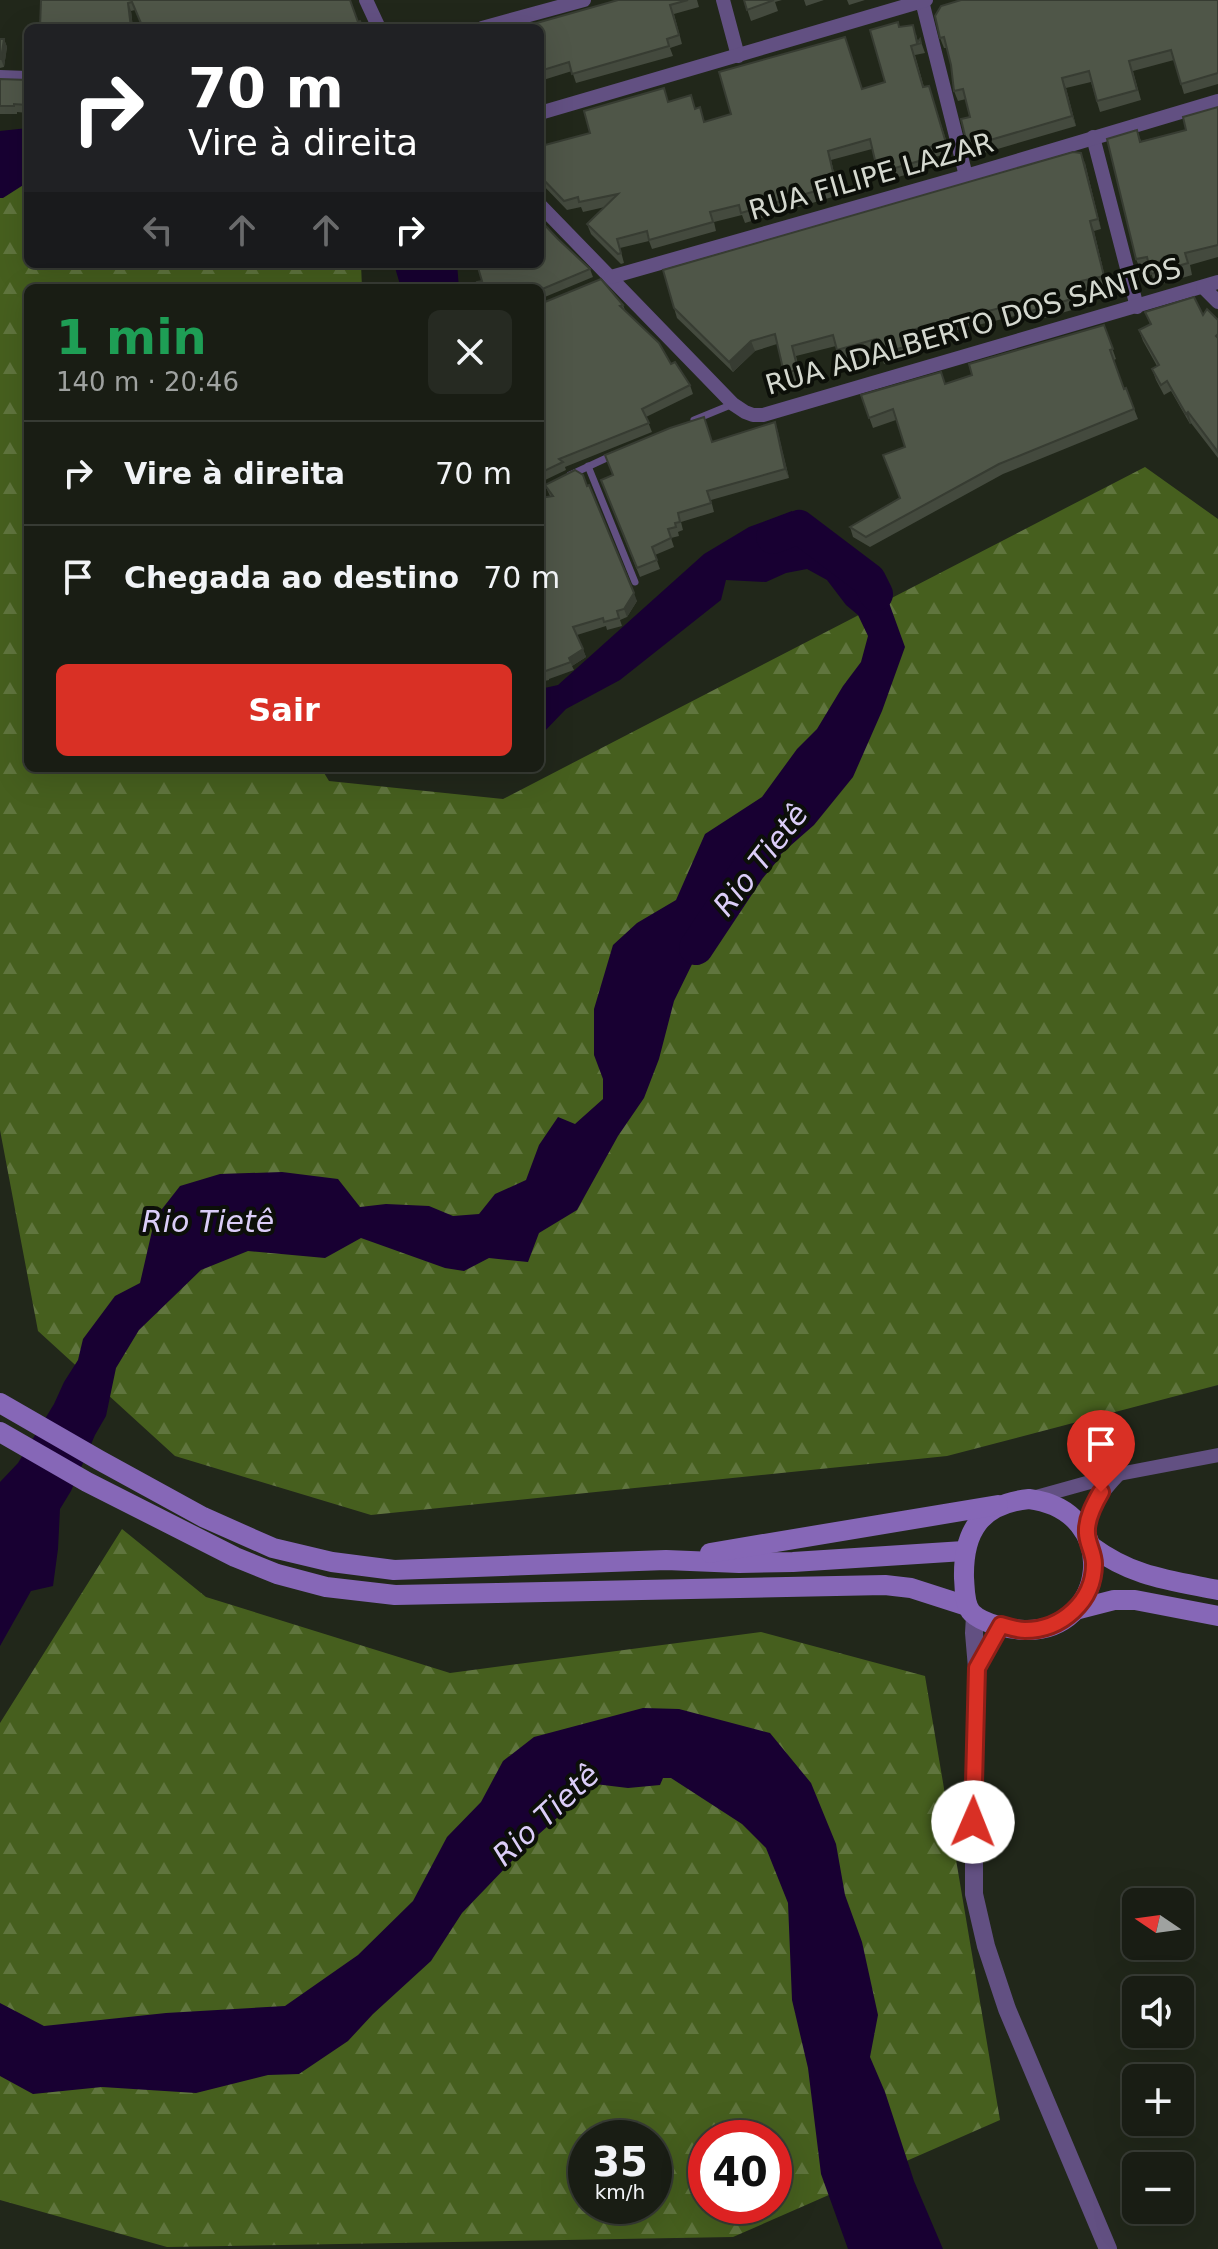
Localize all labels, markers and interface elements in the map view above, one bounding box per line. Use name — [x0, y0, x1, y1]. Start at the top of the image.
text: 70 m — [188, 55, 344, 120]
icon: right — [56, 56, 160, 160]
text: Vire à direita — [188, 122, 418, 163]
street label: RUA FILIPE LAZAR — [745, 126, 997, 227]
icon: left — [136, 208, 180, 252]
icon: ahead — [220, 208, 264, 252]
icon: ahead — [304, 208, 348, 252]
icon: right — [388, 208, 432, 252]
street label: RUA ADALBERTO DOS SANTOS — [761, 251, 1185, 402]
text: 1 min — [56, 309, 207, 365]
button: close — [428, 310, 512, 394]
text: 140 m · 20:46 — [56, 367, 239, 397]
icon: right — [56, 451, 100, 495]
text: Vire à direita — [124, 456, 345, 491]
text: 70 m — [435, 456, 512, 491]
icon: arrive — [56, 555, 100, 599]
text: Chegada ao destino — [124, 560, 459, 595]
text: 70 m — [483, 560, 560, 595]
button: Sair — [56, 664, 512, 756]
water label: Rio Tietê — [706, 797, 815, 923]
water label: Rio Tietê — [142, 1204, 274, 1239]
pin — [1067, 1410, 1135, 1492]
icon: arrive — [1079, 1422, 1123, 1466]
water label: Rio Tietê — [485, 1757, 606, 1873]
position arrow — [931, 1780, 1015, 1864]
north arrow — [1122, 1888, 1194, 1960]
map controls — [1122, 1888, 1194, 2224]
button: sound — [1122, 1976, 1194, 2048]
button: + — [1122, 2064, 1194, 2136]
speed limit sign: 40 — [688, 2120, 792, 2224]
text: 35 — [592, 2139, 648, 2185]
button: − — [1122, 2152, 1194, 2224]
text: km/h — [595, 2180, 645, 2204]

